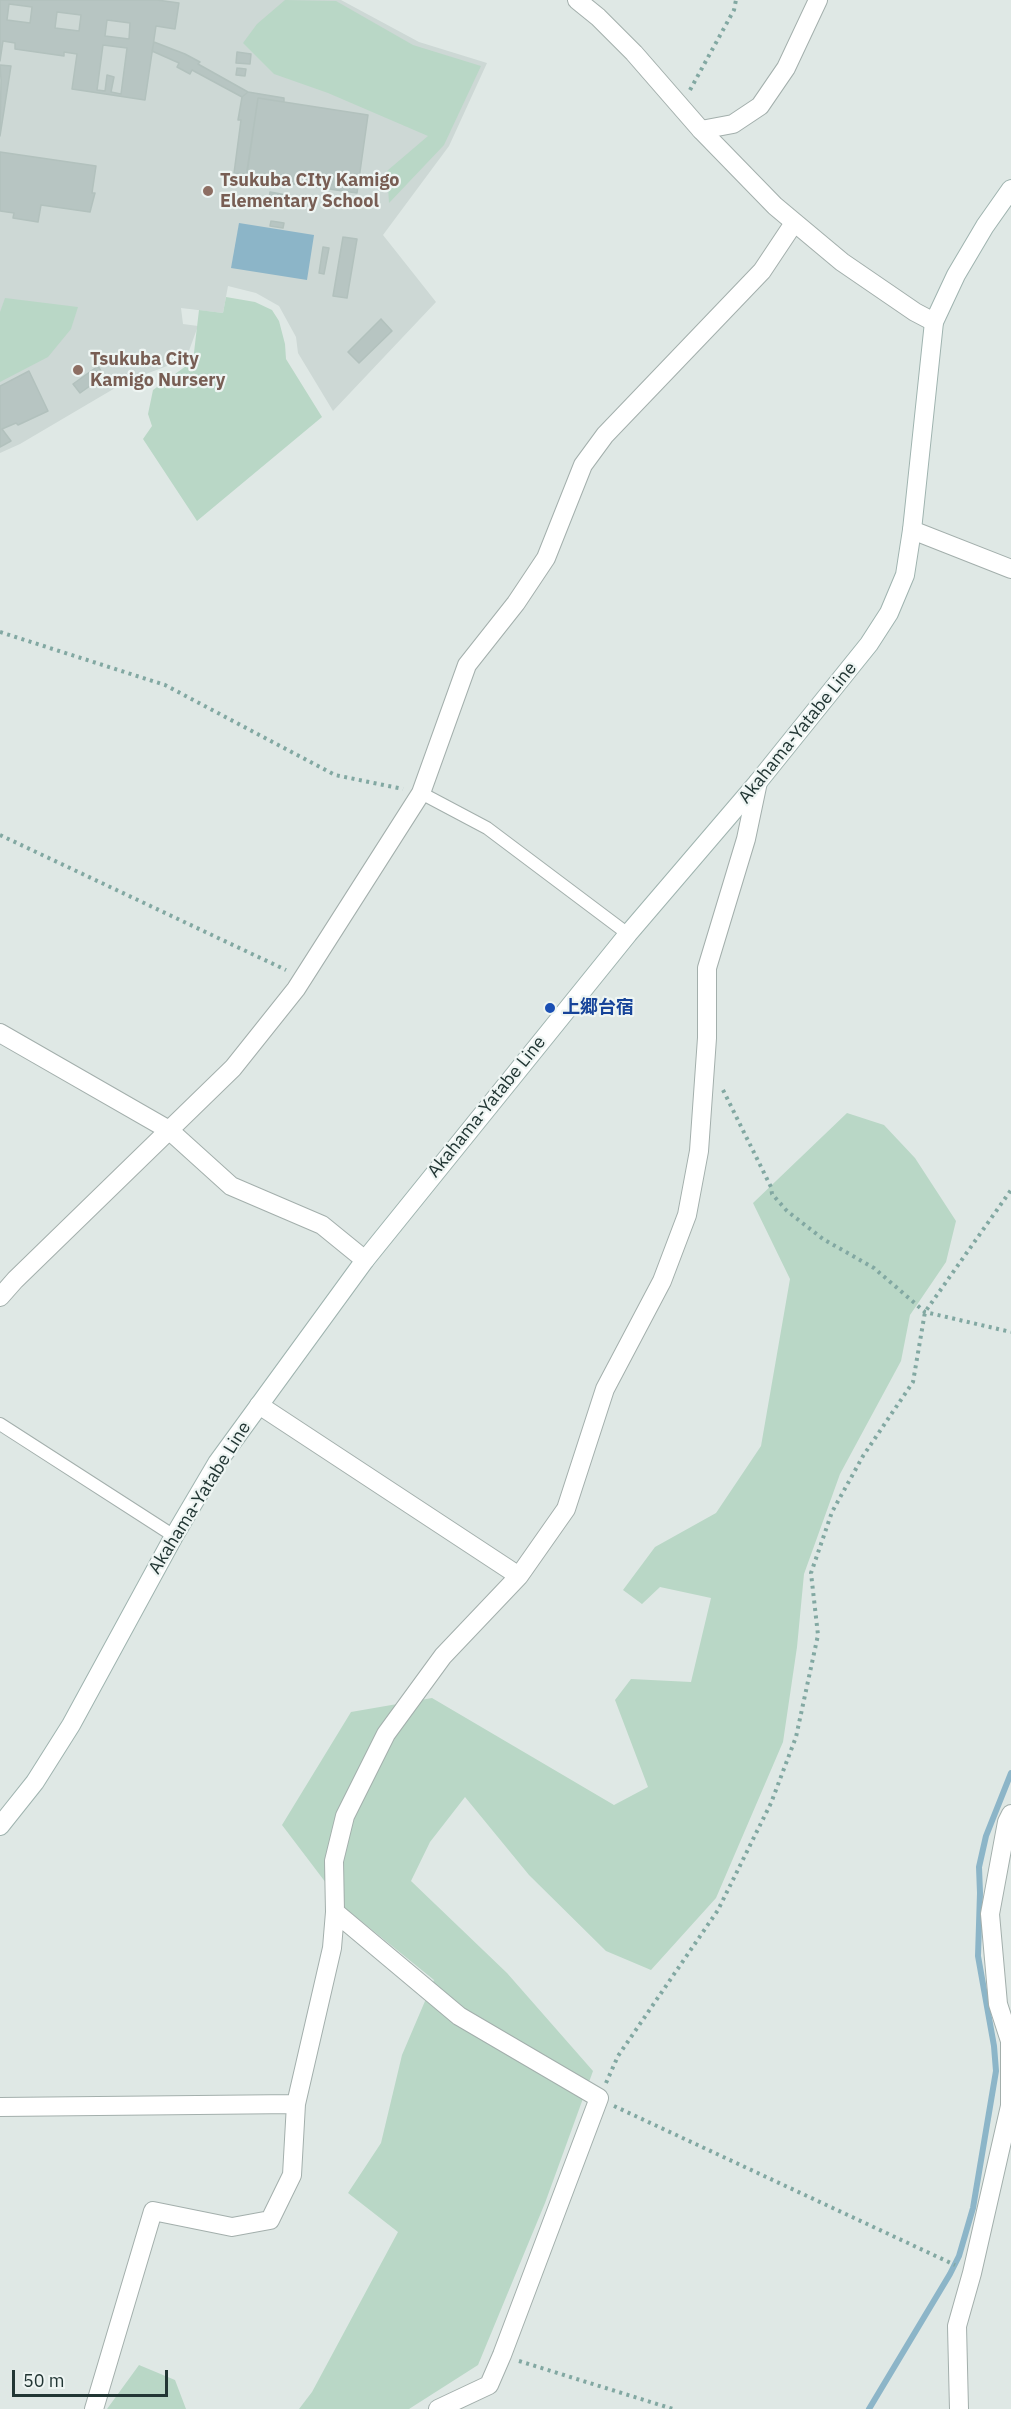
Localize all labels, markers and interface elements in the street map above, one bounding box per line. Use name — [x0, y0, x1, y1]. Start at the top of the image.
place label: Tsukuba CIty Kamigo Elementary School — [220, 170, 399, 213]
marker: Tsukuba CIty Kamigo Elementary School — [201, 184, 215, 198]
place label: Tsukuba City Kamigo Nursery — [90, 349, 225, 392]
marker: Tsukuba City Kamigo Nursery — [71, 363, 85, 377]
street label: Akahama-Yatabe Line — [734, 658, 862, 808]
place label: 上郷台宿 — [562, 997, 634, 1019]
marker: 上郷台宿 — [543, 1001, 557, 1015]
street label: Akahama-Yatabe Line — [423, 1032, 551, 1182]
street label: Akahama-Yatabe Line — [144, 1418, 256, 1578]
scale bar — [15, 2358, 171, 2396]
text: 50 m — [23, 2369, 65, 2392]

